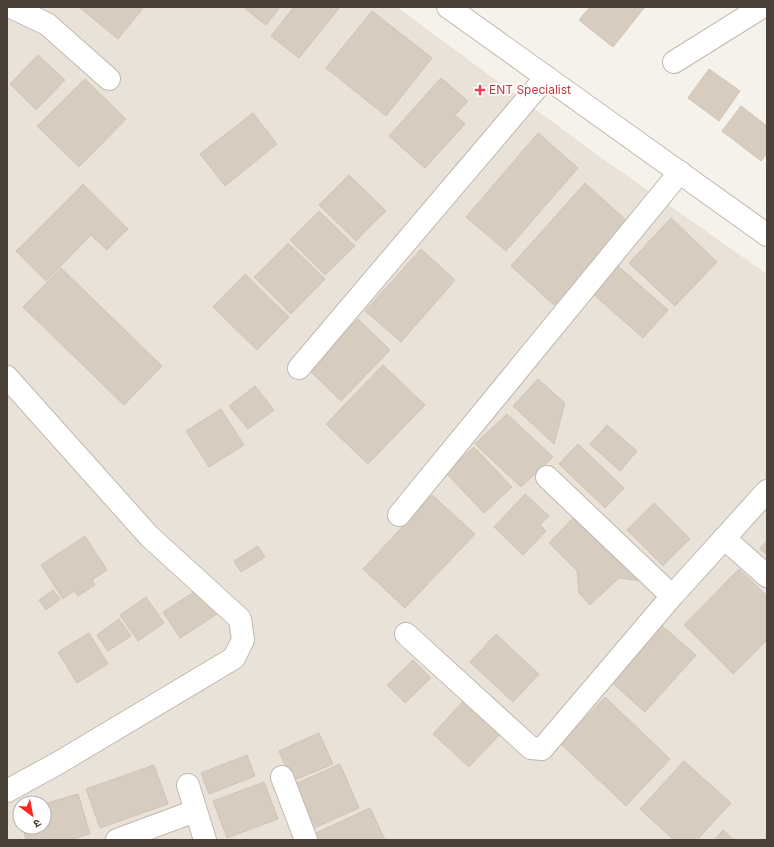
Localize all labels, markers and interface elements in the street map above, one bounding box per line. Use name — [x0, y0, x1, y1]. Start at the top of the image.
place label: ENT Specialist — [489, 82, 571, 97]
marker: ENT Specialist — [474, 84, 486, 96]
north arrow — [12, 795, 52, 835]
text: उ — [30, 816, 44, 831]

